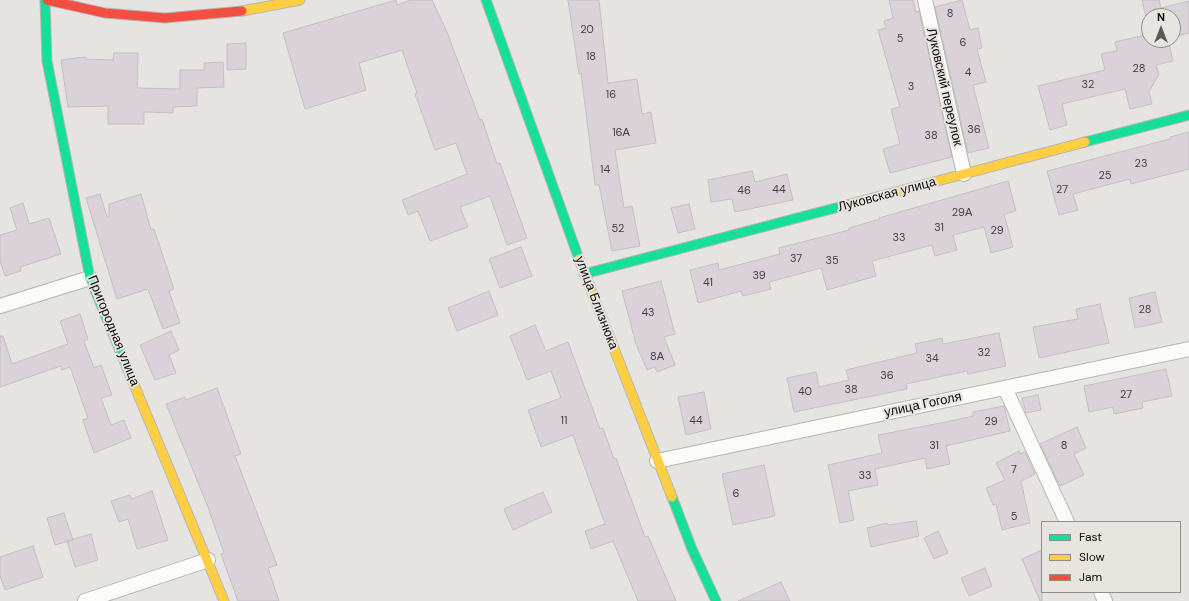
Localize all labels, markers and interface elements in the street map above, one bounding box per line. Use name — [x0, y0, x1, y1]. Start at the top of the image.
house number: 8 — [947, 7, 953, 21]
north arrow — [1141, 8, 1181, 48]
text: N — [1157, 10, 1165, 24]
house number: 20 — [580, 23, 594, 37]
street label: Луковский переулок — [923, 26, 965, 148]
house number: 5 — [897, 32, 903, 46]
house number: 6 — [960, 36, 966, 50]
house number: 18 — [586, 50, 596, 64]
house number: 28 — [1133, 62, 1145, 76]
house number: 4 — [965, 66, 971, 80]
house number: 32 — [1082, 78, 1094, 92]
house number: 3 — [908, 80, 914, 94]
house number: 16 — [606, 88, 616, 102]
house number: 36 — [967, 123, 981, 137]
house number: 16А — [612, 126, 630, 140]
house number: 38 — [924, 129, 938, 143]
house number: 23 — [1135, 157, 1147, 171]
house number: 14 — [600, 163, 610, 177]
house number: 25 — [1098, 169, 1112, 183]
street label: Луковская улица — [836, 174, 938, 216]
house number: 44 — [772, 183, 786, 197]
house number: 27 — [1056, 183, 1068, 197]
house number: 46 — [737, 184, 751, 198]
house number: 29А — [952, 206, 972, 220]
house number: 31 — [934, 221, 944, 235]
house number: 52 — [612, 222, 624, 236]
house number: 29 — [990, 224, 1004, 238]
house number: 33 — [892, 231, 906, 245]
house number: 37 — [790, 252, 802, 266]
street label: улица Близнюка — [571, 254, 621, 352]
house number: 35 — [825, 254, 839, 268]
house number: 39 — [752, 269, 766, 283]
street label: Пригородная улица — [84, 273, 142, 389]
house number: 41 — [703, 276, 713, 290]
house number: 28 — [1139, 303, 1151, 317]
house number: 43 — [641, 306, 655, 320]
house number: 32 — [978, 346, 990, 360]
house number: 8А — [650, 350, 664, 364]
house number: 34 — [925, 352, 939, 366]
house number: 36 — [880, 369, 894, 383]
house number: 38 — [844, 383, 858, 397]
house number: 40 — [798, 385, 812, 399]
house number: 27 — [1120, 388, 1132, 402]
street label: улица Гоголя — [883, 389, 963, 421]
house number: 11 — [561, 414, 567, 428]
house number: 44 — [689, 414, 703, 428]
house number: 29 — [984, 415, 998, 429]
house number: 31 — [929, 439, 939, 453]
house number: 8 — [1061, 439, 1067, 453]
house number: 7 — [1011, 463, 1017, 477]
house number: 33 — [858, 469, 872, 483]
house number: 6 — [733, 487, 739, 501]
house number: 5 — [1011, 510, 1017, 524]
legend — [1041, 521, 1181, 593]
text: Fast — [1079, 529, 1102, 545]
text: Slow — [1079, 549, 1105, 565]
text: Jam — [1079, 569, 1102, 585]

